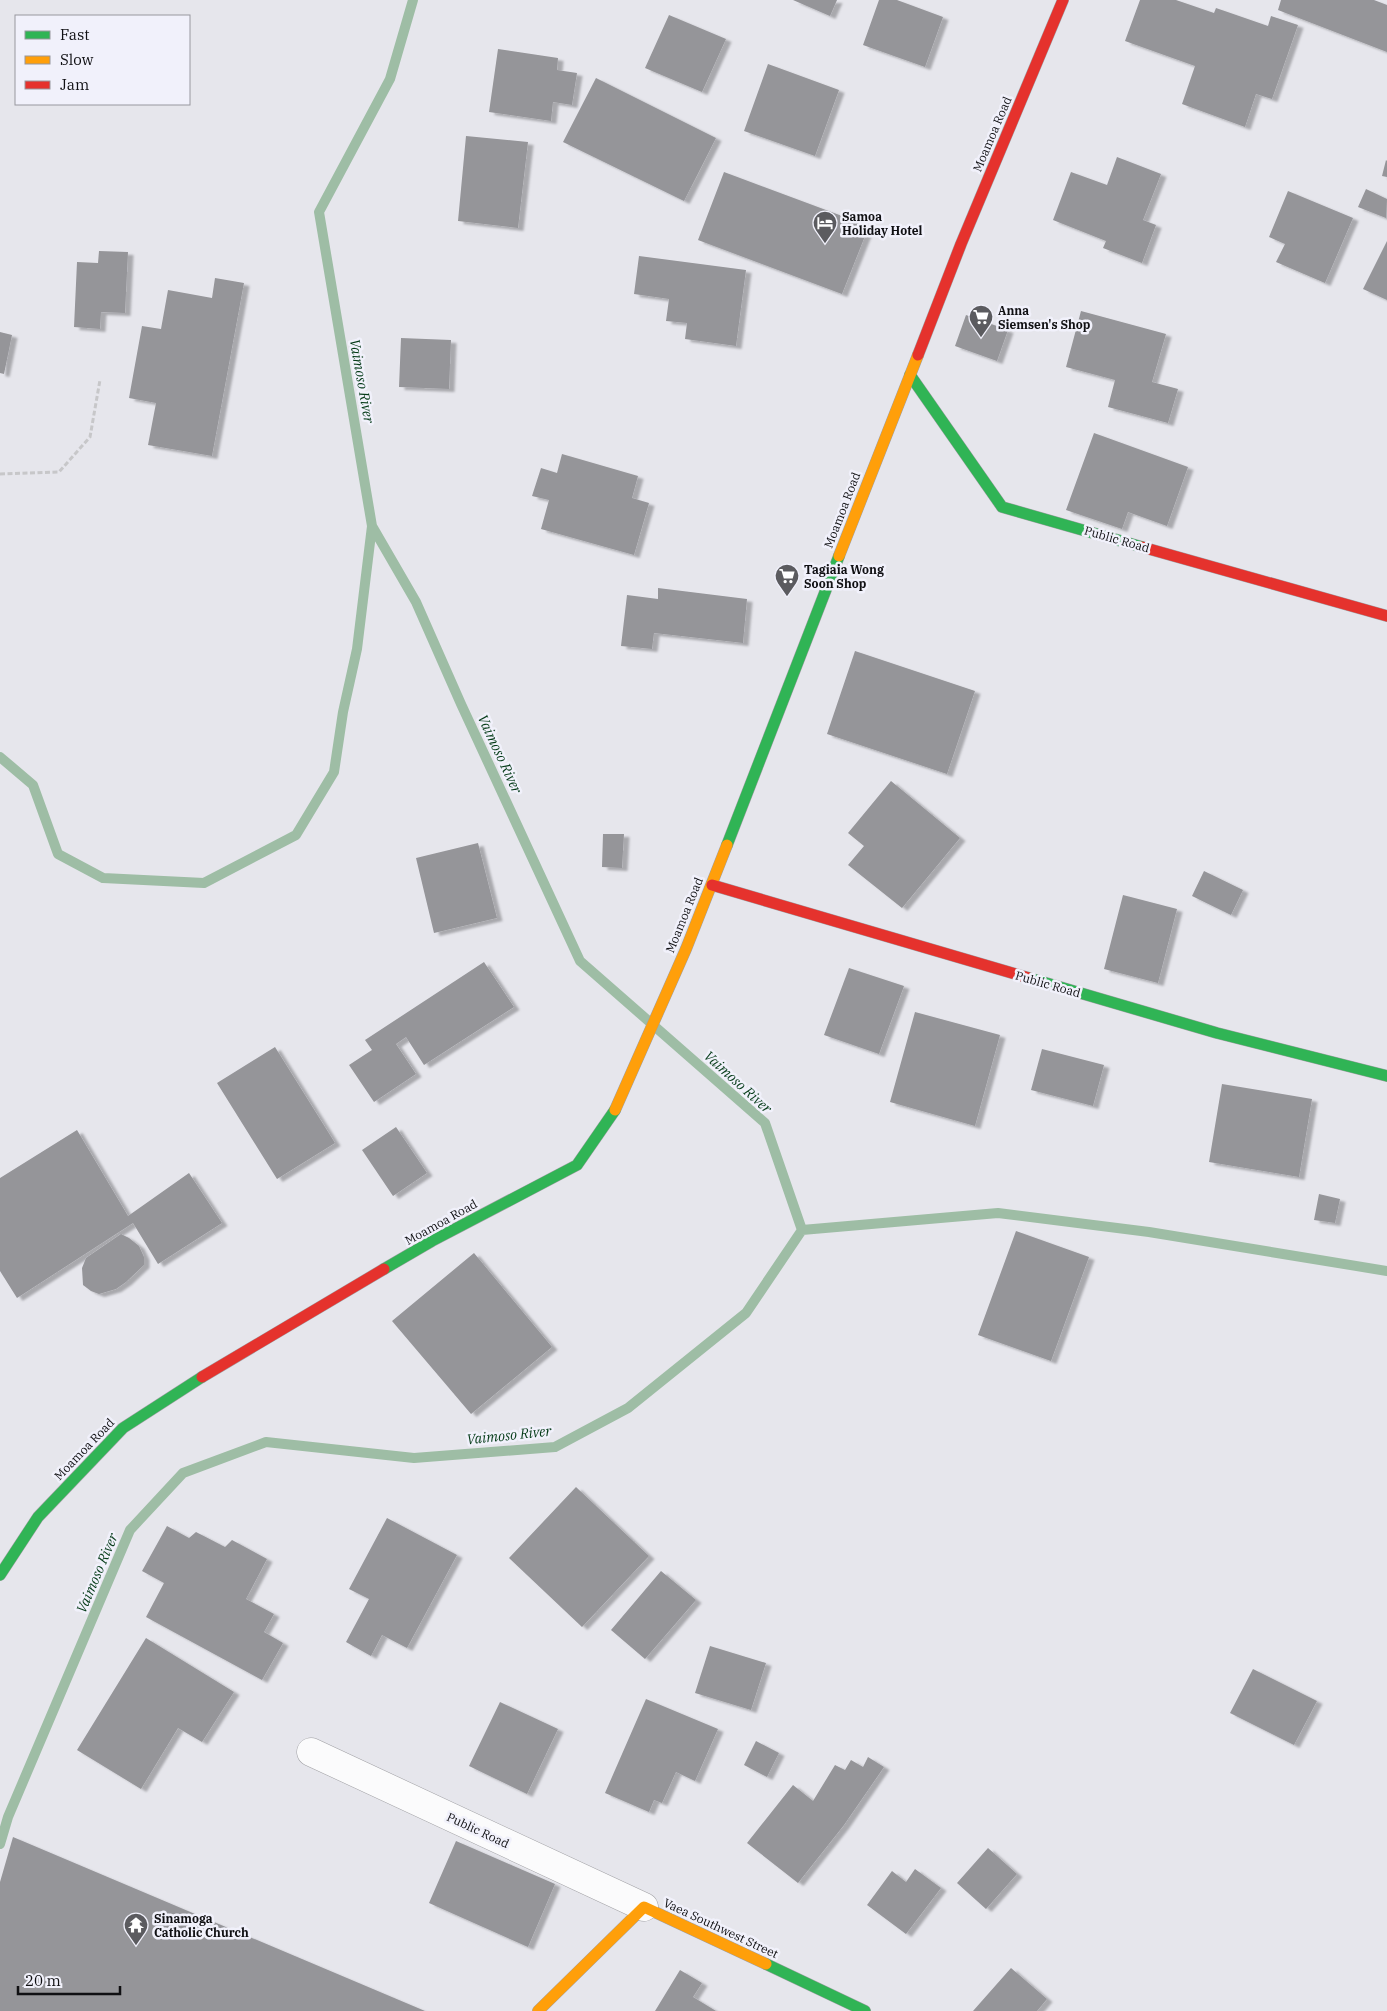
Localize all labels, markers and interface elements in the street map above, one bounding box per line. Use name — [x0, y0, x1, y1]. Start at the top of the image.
legend — [15, 15, 190, 105]
text: Fast — [60, 25, 90, 44]
text: Slow — [60, 50, 94, 69]
text: Jam — [60, 75, 89, 94]
street label: Moamoa Road — [969, 94, 1015, 174]
place label: Samoa Holiday Hotel — [842, 209, 923, 238]
hotel icon: Samoa Holiday Hotel — [812, 210, 838, 244]
place label: Anna Siemsen's Shop — [998, 303, 1091, 332]
supermarket icon: Anna Siemsen's Shop — [968, 304, 994, 338]
water label: Vaimoso River — [346, 338, 378, 425]
street label: Moamoa Road — [821, 470, 863, 550]
street label: Public Road — [1083, 523, 1151, 555]
place label: Tagiaia Wong Soon Shop — [804, 562, 884, 591]
supermarket icon: Tagiaia Wong Soon Shop — [774, 563, 800, 597]
water label: Vaimoso River — [474, 712, 526, 797]
street label: Moamoa Road — [662, 875, 706, 955]
street label: Public Road — [1014, 968, 1082, 1000]
water label: Vaimoso River — [700, 1047, 776, 1118]
street label: Moamoa Road — [402, 1196, 480, 1248]
street label: Moamoa Road — [51, 1415, 117, 1483]
water label: Vaimoso River — [466, 1422, 553, 1448]
water label: Vaimoso River — [72, 1530, 122, 1616]
street label: Public Road — [444, 1809, 512, 1851]
street label: Vaea Southwest Street — [661, 1895, 781, 1961]
place label: Sinamoga Catholic Church — [154, 1911, 249, 1940]
temple icon: Sinamoga Catholic Church — [123, 1912, 149, 1946]
scale bar — [18, 1964, 120, 1996]
text: 20 m — [25, 1971, 61, 1990]

